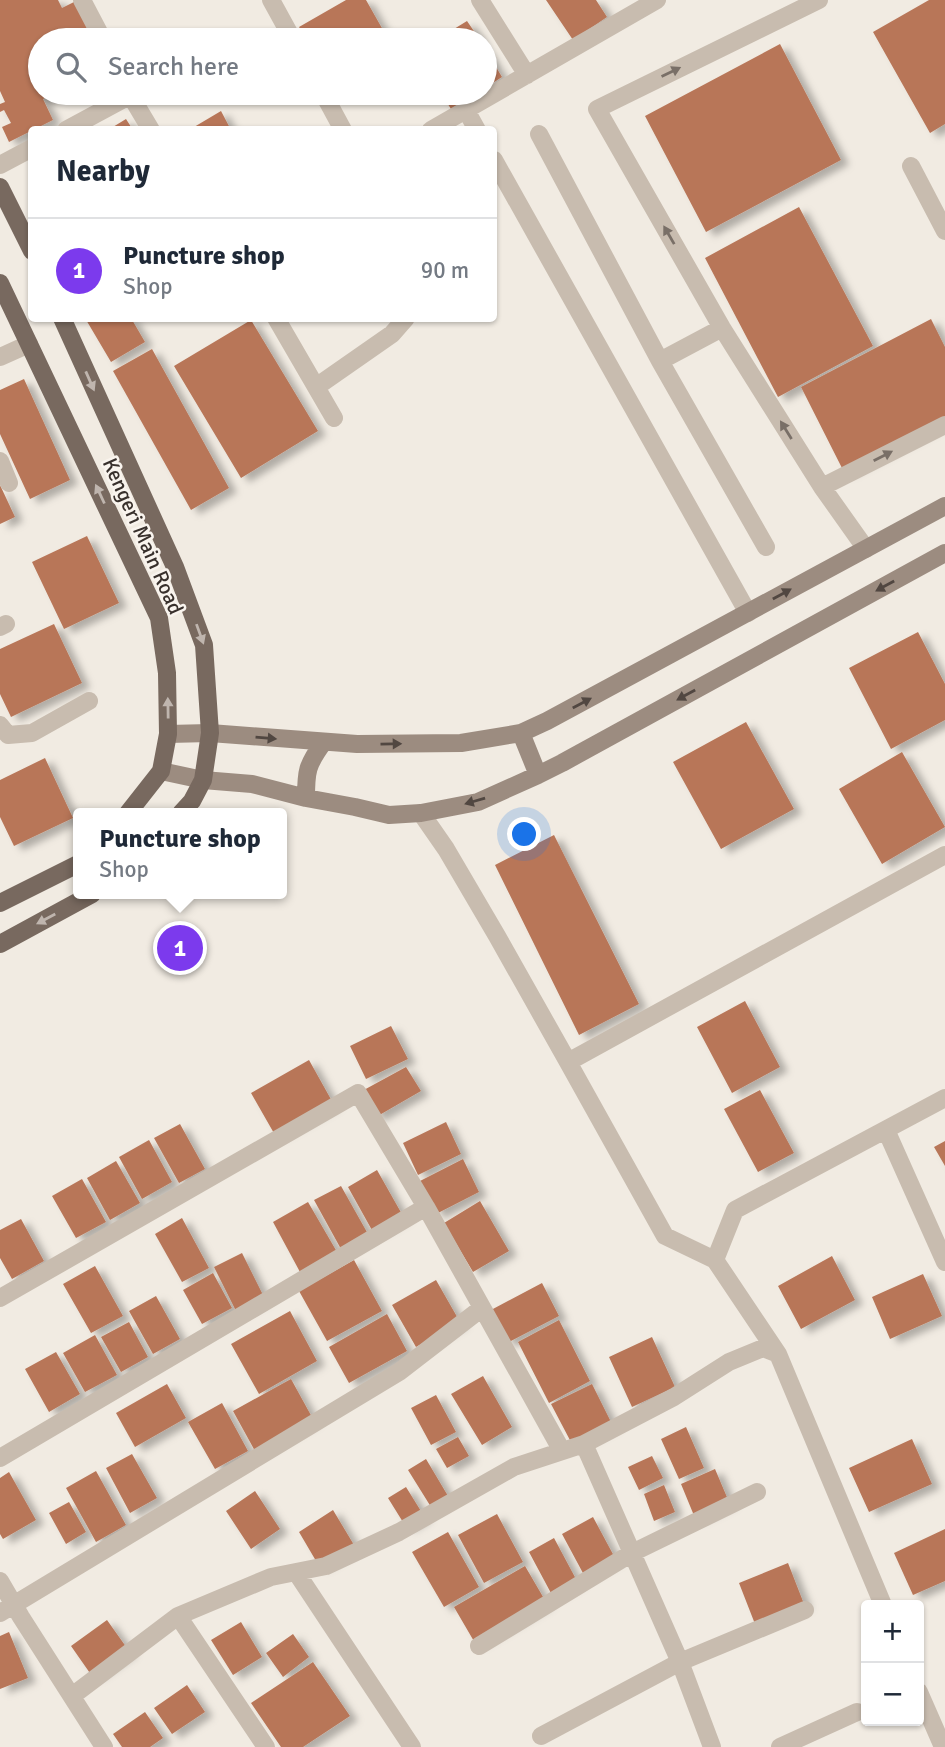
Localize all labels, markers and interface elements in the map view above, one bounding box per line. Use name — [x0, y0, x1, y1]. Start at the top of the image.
search box — [28, 28, 497, 105]
icon: search — [52, 48, 90, 86]
text: Search here — [108, 51, 239, 83]
one-way arrow — [661, 67, 681, 78]
text: Nearby — [56, 153, 150, 190]
one-way arrow — [663, 225, 675, 244]
text: Puncture shop — [123, 240, 285, 272]
text: 1 — [73, 256, 85, 285]
text: 90 m — [421, 256, 469, 285]
text: Shop — [123, 272, 172, 301]
one-way arrow — [85, 370, 96, 391]
one-way arrow — [780, 420, 793, 439]
one-way arrow — [873, 451, 893, 462]
street label: Kengeri Main Road — [97, 454, 189, 618]
one-way arrow — [95, 484, 106, 504]
one-way arrow — [875, 580, 895, 591]
one-way arrow — [773, 588, 792, 600]
one-way arrow — [195, 624, 206, 645]
one-way arrow — [676, 689, 695, 701]
one-way arrow — [162, 696, 173, 718]
one-way arrow — [572, 697, 592, 708]
one-way arrow — [255, 733, 277, 744]
one-way arrow — [380, 738, 402, 750]
one-way arrow — [464, 796, 486, 807]
popup — [73, 808, 287, 899]
your location — [507, 817, 541, 851]
text: Puncture shop — [99, 823, 261, 855]
text: Shop — [99, 855, 149, 884]
one-way arrow — [36, 913, 56, 925]
pin: 1 — [157, 922, 203, 974]
map controls — [861, 1600, 924, 1726]
button: + — [861, 1600, 924, 1663]
button: − — [861, 1663, 924, 1726]

